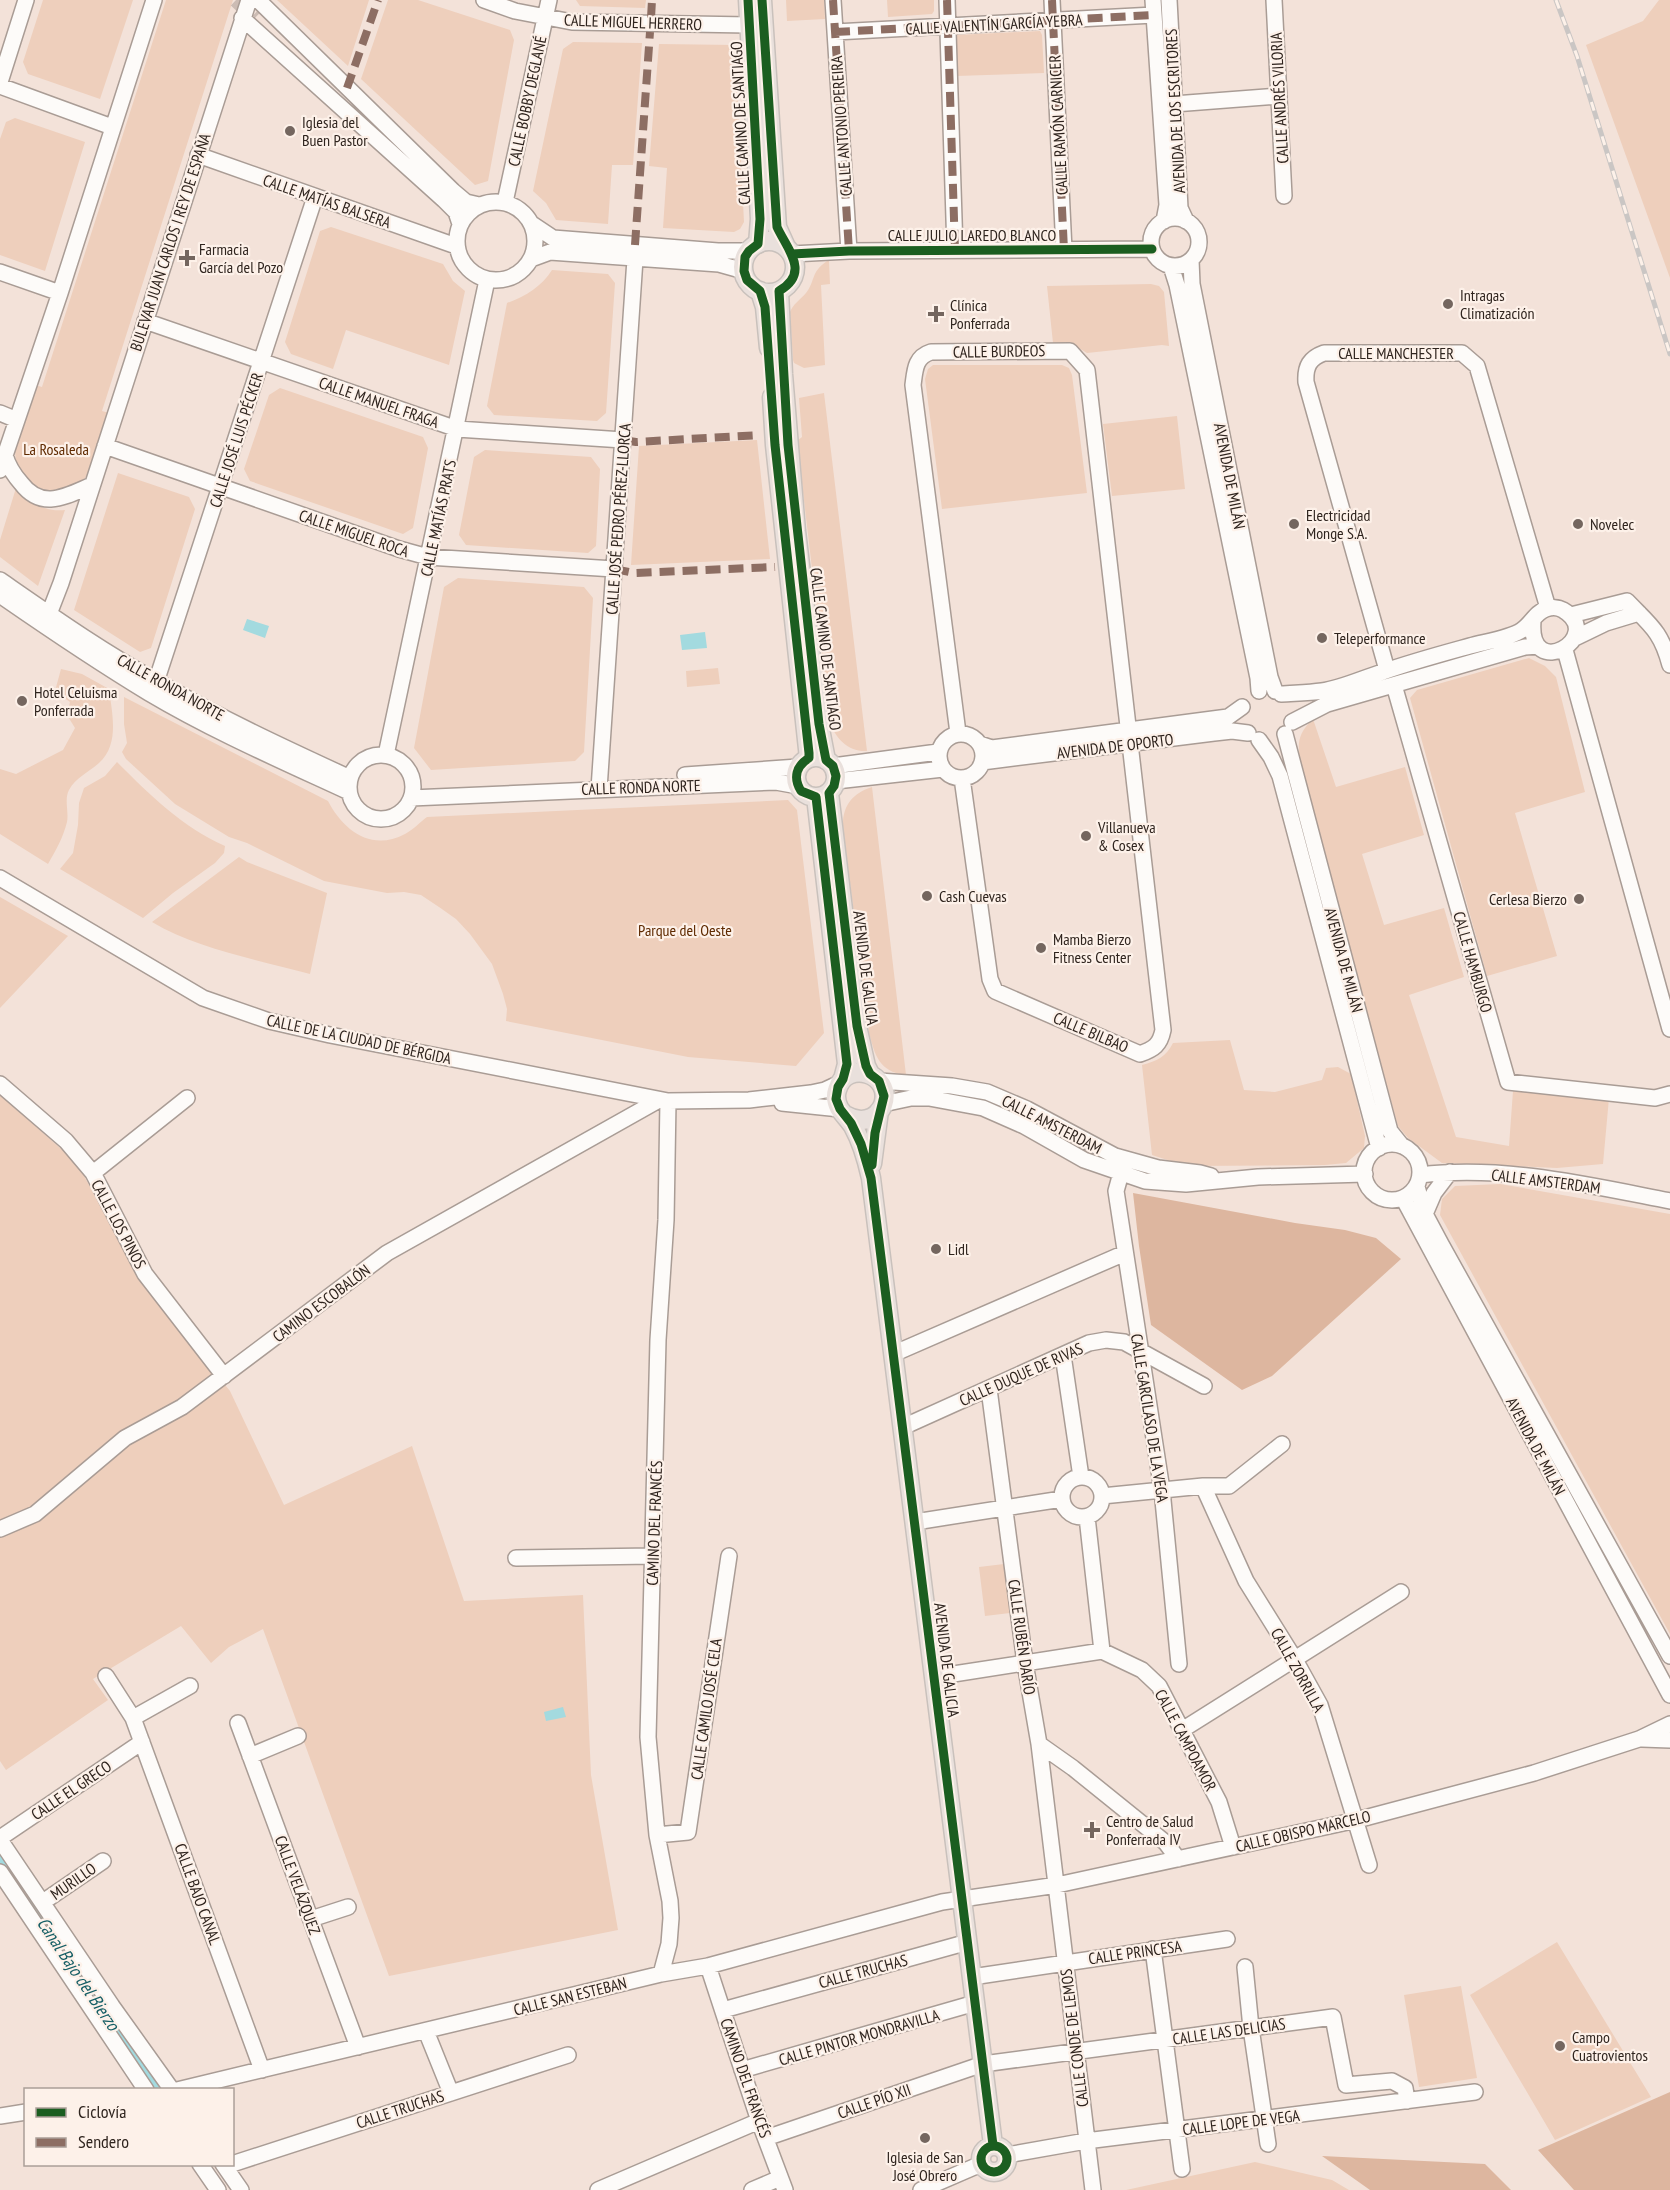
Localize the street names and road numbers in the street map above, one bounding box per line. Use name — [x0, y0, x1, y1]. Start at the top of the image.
street label: CALLE VALENTÍN GARCÍA YEBRA — [905, 9, 1083, 39]
street label: CALLE MIGUEL HERRERO — [564, 10, 703, 34]
street label: AVENIDA DE LOS ESCRITORES — [1161, 28, 1189, 194]
street label: CALLE ANDRÉS VILORIA — [1266, 32, 1292, 164]
street label: CALLE BOBBY DEGLANÉ — [503, 34, 551, 168]
street label: CALLE CAMINO DE SANTIAGO — [726, 41, 754, 205]
street label: CALLE RAMÓN CARNICER — [1044, 54, 1072, 196]
street label: CALLE ANTONIO PEREIRA — [826, 55, 856, 197]
street label: BULEVAR JUAN CARLOS I REY DE ESPAÑA — [125, 130, 215, 354]
street label: CALLE MATÍAS BALSERA — [260, 170, 394, 232]
street label: CALLE JULIO LAREDO BLANCO — [888, 225, 1056, 245]
street label: CALLE BURDEOS — [953, 340, 1046, 362]
street label: CALLE MANCHESTER — [1338, 343, 1454, 363]
street label: CALLE JOSÉ LUIS PÉCKER — [205, 370, 267, 510]
street label: CALLE MANUEL FRAGA — [316, 372, 442, 432]
street label: AVENIDA DE MILÁN — [1210, 421, 1250, 531]
street label: CALLE JOSÉ PEDRO PÉREZ-LLORCA — [601, 422, 635, 615]
street label: CALLE MATÍAS PRATS — [416, 458, 460, 578]
street label: CALLE MIGUEL ROCA — [296, 505, 412, 561]
street label: CALLE CAMINO DE SANTIAGO — [806, 567, 846, 732]
street label: CALLE RONDA NORTE — [114, 649, 228, 725]
street label: AVENIDA DE OPORTO — [1055, 729, 1175, 763]
street label: CALLE RONDA NORTE — [581, 775, 701, 799]
street label: AVENIDA DE MILÁN — [1320, 905, 1368, 1015]
street label: CALLE HAMBURGO — [1449, 909, 1497, 1015]
street label: AVENIDA DE GALICIA — [849, 910, 883, 1027]
street label: CALLE BILBAO — [1051, 1007, 1132, 1057]
street label: CALLE DE LA CIUDAD DE BÉRGIDA — [265, 1010, 454, 1068]
street label: CALLE AMSTERDAM — [999, 1090, 1105, 1158]
street label: CALLE AMSTERDAM — [1490, 1164, 1602, 1198]
street label: CALLE LOS PINOS — [87, 1176, 151, 1272]
street label: CAMINO ESCOBALÓN — [268, 1260, 374, 1346]
street label: CALLE GARCILASO DE LA VEGA — [1127, 1332, 1173, 1504]
street label: CALLE DUQUE DE RIVAS — [956, 1338, 1086, 1410]
street label: AVENIDA DE MILÁN — [1502, 1394, 1570, 1498]
street label: CAMINO DEL FRANCÉS — [642, 1460, 666, 1586]
street label: CALLE RUBÉN DARÍO — [1004, 1578, 1040, 1696]
street label: AVENIDA DE GALICIA — [930, 1602, 964, 1719]
street label: CALLE ZORRILLA — [1267, 1624, 1330, 1716]
street label: CALLE CAMILO JOSÉ CELA — [686, 1637, 726, 1781]
street label: CALLE CAMPOAMOR — [1151, 1686, 1221, 1795]
street label: CALLE EL GRECO — [27, 1756, 115, 1824]
street label: CALLE OBISPO MARCELO — [1234, 1806, 1373, 1856]
street label: CALLE VELÁZQUEZ — [271, 1833, 325, 1937]
street label: CALLE BAJO CANAL — [170, 1841, 226, 1948]
street label: MURILLO — [46, 1858, 100, 1904]
street label: CALLE PRINCESA — [1087, 1936, 1183, 1968]
street label: CALLE TRUCHAS — [816, 1950, 910, 1992]
street label: CALLE CONDE DE LEMOS — [1056, 1968, 1092, 2108]
street label: CALLE SAN ESTEBAN — [511, 1972, 629, 2020]
street label: CALLE PINTOR MONDRAVILLA — [776, 2004, 942, 2070]
street label: CALLE LAS DELICIAS — [1171, 2013, 1287, 2049]
street label: CAMINO DEL FRANCÉS — [716, 2016, 776, 2141]
street label: CALLE PÍO XII — [835, 2079, 913, 2123]
street label: CALLE TRUCHAS — [354, 2085, 447, 2133]
street label: CALLE LOPE DE VEGA — [1181, 2105, 1301, 2139]

